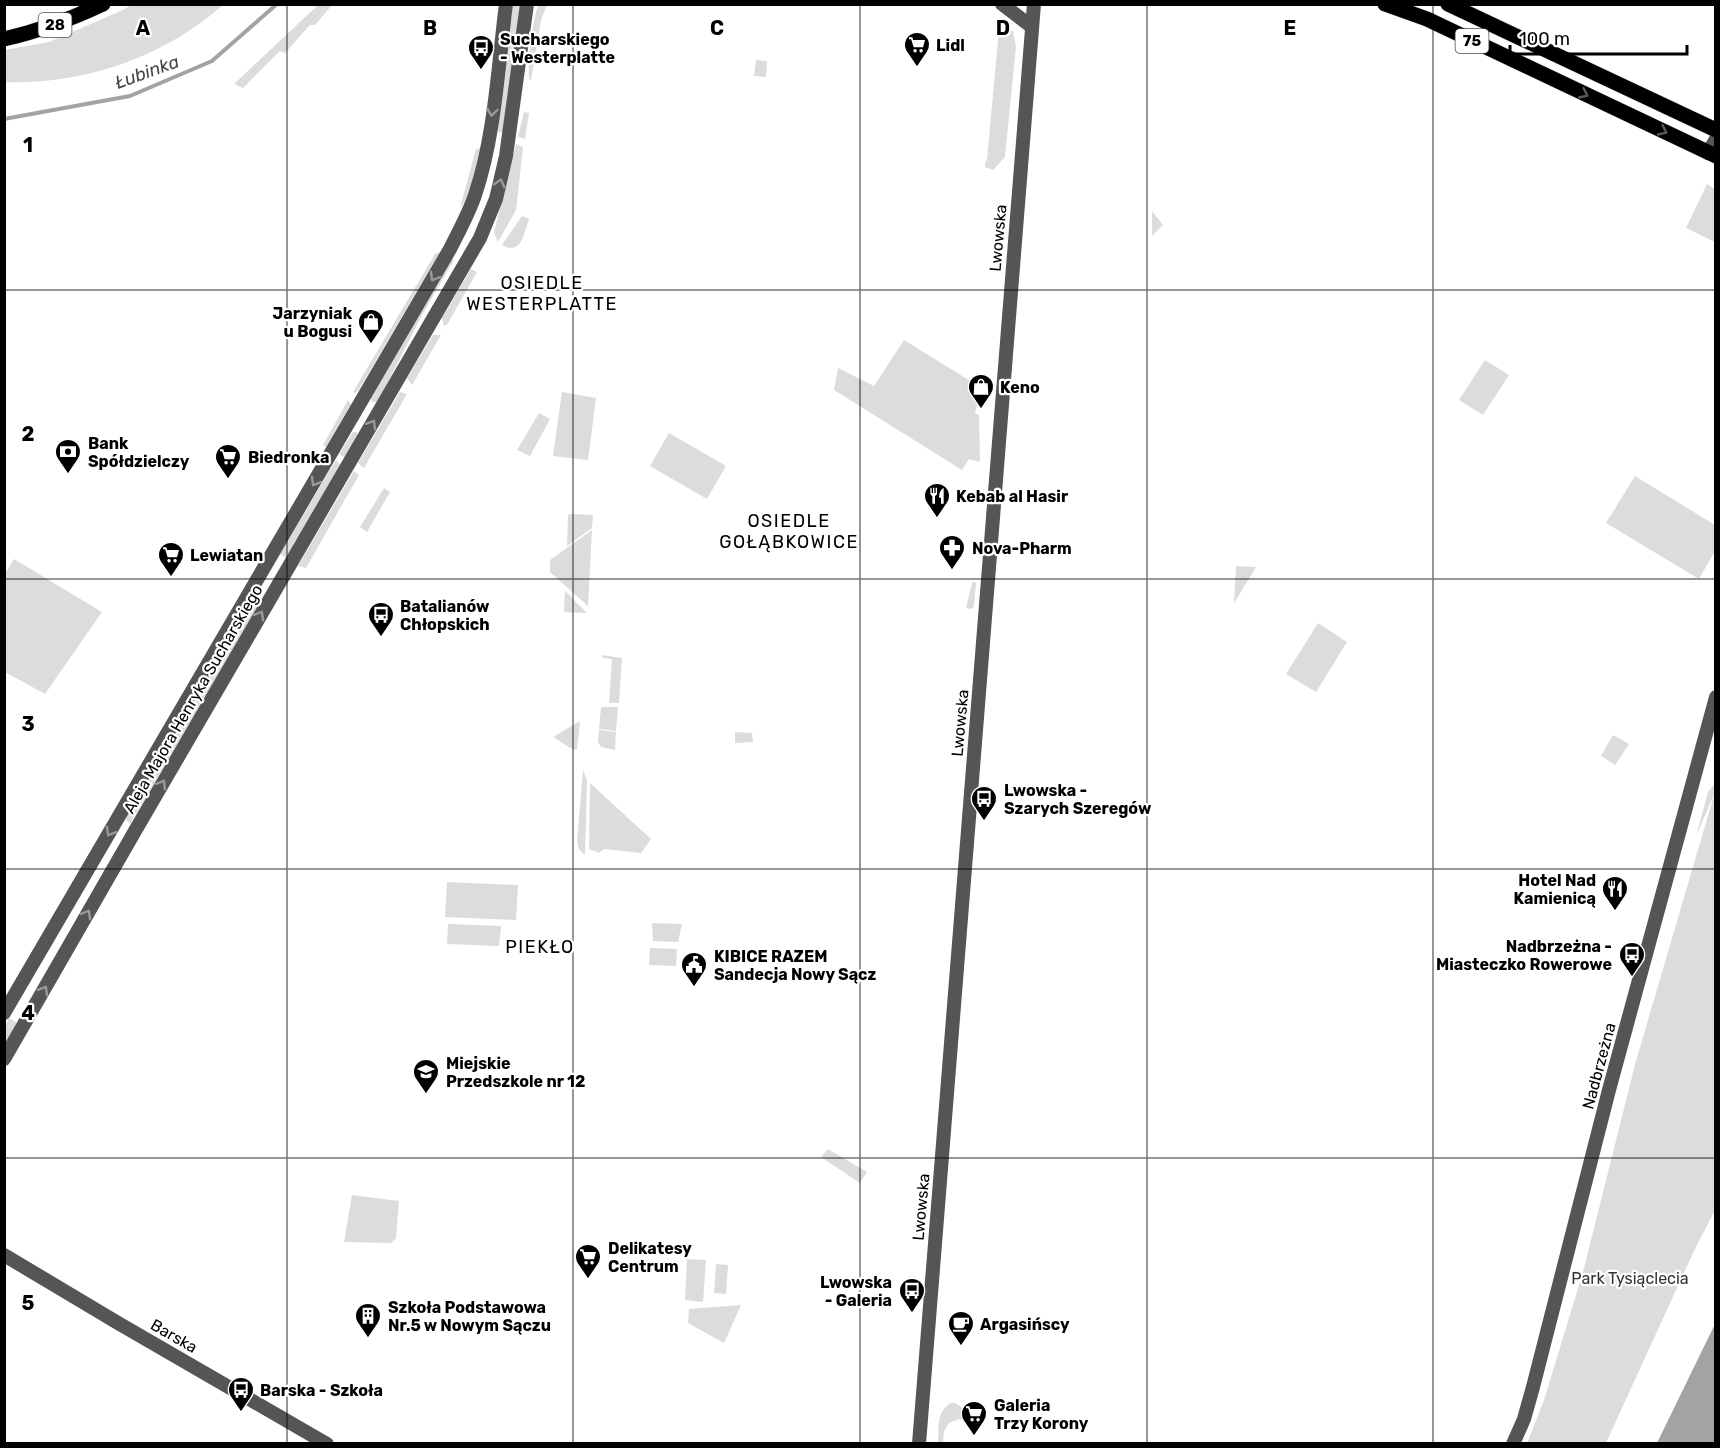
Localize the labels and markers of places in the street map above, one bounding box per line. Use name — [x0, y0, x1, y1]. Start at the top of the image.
place label: Sucharskiego - Westerplatte — [500, 30, 615, 67]
supermarket icon: Lidl — [902, 30, 932, 68]
bus stop icon: Sucharskiego - Westerplatte — [466, 33, 496, 71]
place label: Lidl — [936, 36, 965, 55]
place label: Jarzyniak u Bogusi — [273, 304, 353, 341]
shop icon: Jarzyniak u Bogusi — [356, 307, 386, 345]
shop icon: Keno — [966, 372, 996, 410]
place label: Keno — [1000, 378, 1040, 397]
place label: Bank Spółdzielczy — [88, 434, 190, 471]
bank icon: Bank Spółdzielczy — [53, 437, 83, 475]
supermarket icon: Biedronka — [213, 442, 243, 480]
place label: Biedronka — [248, 448, 329, 467]
restaurant icon: Kebab al Hasir — [922, 481, 952, 519]
place label: Kebab al Hasir — [956, 487, 1069, 506]
pharmacy icon: Nova-Pharm — [937, 533, 967, 571]
place label: Nova-Pharm — [972, 539, 1072, 558]
supermarket icon: Lewiatan — [156, 540, 186, 578]
place label: Lewiatan — [190, 546, 263, 565]
place label: Batalianów Chłopskich — [400, 597, 490, 634]
bus stop icon: Batalianów Chłopskich — [366, 600, 396, 638]
place label: Lwowska - Szarych Szeregów — [1004, 781, 1152, 818]
bus stop icon: Lwowska - Szarych Szeregów — [969, 784, 999, 822]
place label: Hotel Nad Kamienicą — [1514, 871, 1596, 908]
restaurant icon: Hotel Nad Kamienicą — [1600, 874, 1630, 912]
place label: Nadbrzeżna - Miasteczko Rowerowe — [1436, 937, 1612, 974]
bus stop icon: Nadbrzeżna - Miasteczko Rowerowe — [1617, 940, 1647, 978]
place label: KIBICE RAZEM Sandecja Nowy Sącz — [714, 947, 877, 984]
public building icon: KIBICE RAZEM Sandecja Nowy Sącz — [679, 950, 709, 988]
place label: Miejskie Przedszkole nr 12 — [446, 1054, 585, 1091]
school or university icon: Miejskie Przedszkole nr 12 — [411, 1057, 441, 1095]
place label: Delikatesy Centrum — [608, 1239, 692, 1276]
supermarket icon: Delikatesy Centrum — [573, 1242, 603, 1280]
place label: Lwowska - Galeria — [820, 1273, 892, 1310]
bus stop icon: Lwowska - Galeria — [897, 1276, 927, 1314]
place label: Szkoła Podstawowa Nr.5 w Nowym Sączu — [388, 1298, 551, 1335]
building icon: Szkoła Podstawowa Nr.5 w Nowym Sączu — [353, 1301, 383, 1339]
cafe icon: Argasińscy — [946, 1309, 976, 1347]
place label: Argasińscy — [980, 1315, 1070, 1334]
bus stop icon: Barska - Szkoła — [226, 1375, 256, 1413]
place label: Barska - Szkoła — [260, 1381, 383, 1400]
place label: Galeria Trzy Korony — [994, 1396, 1089, 1433]
supermarket icon: Galeria Trzy Korony — [959, 1399, 989, 1437]

